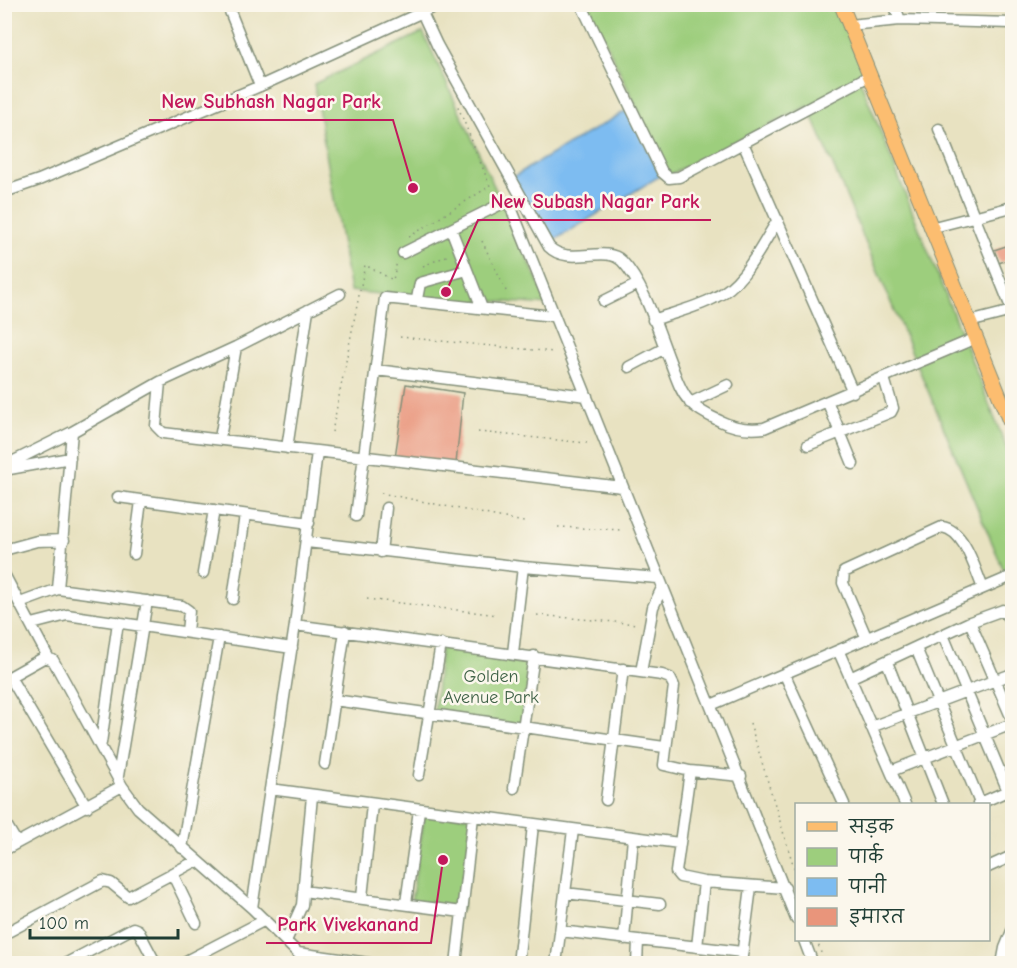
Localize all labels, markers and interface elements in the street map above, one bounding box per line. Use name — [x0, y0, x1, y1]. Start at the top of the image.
callout: New Subhash Nagar Park — [149, 82, 393, 120]
text: New Subhash Nagar Park — [161, 90, 381, 113]
callout: New Subash Nagar Park — [478, 182, 711, 220]
text: New Subash Nagar Park — [490, 190, 700, 213]
park label: Golden Avenue Park — [443, 666, 539, 708]
legend — [795, 803, 990, 941]
text: सड़क — [848, 817, 894, 838]
text: पार्क — [848, 843, 884, 868]
text: पानी — [848, 873, 887, 898]
scale bar — [30, 902, 178, 940]
callout: Park Vivekanand — [266, 905, 431, 943]
text: इमारत — [849, 907, 905, 928]
text: 100 m — [39, 913, 89, 934]
text: Park Vivekanand — [277, 913, 419, 936]

